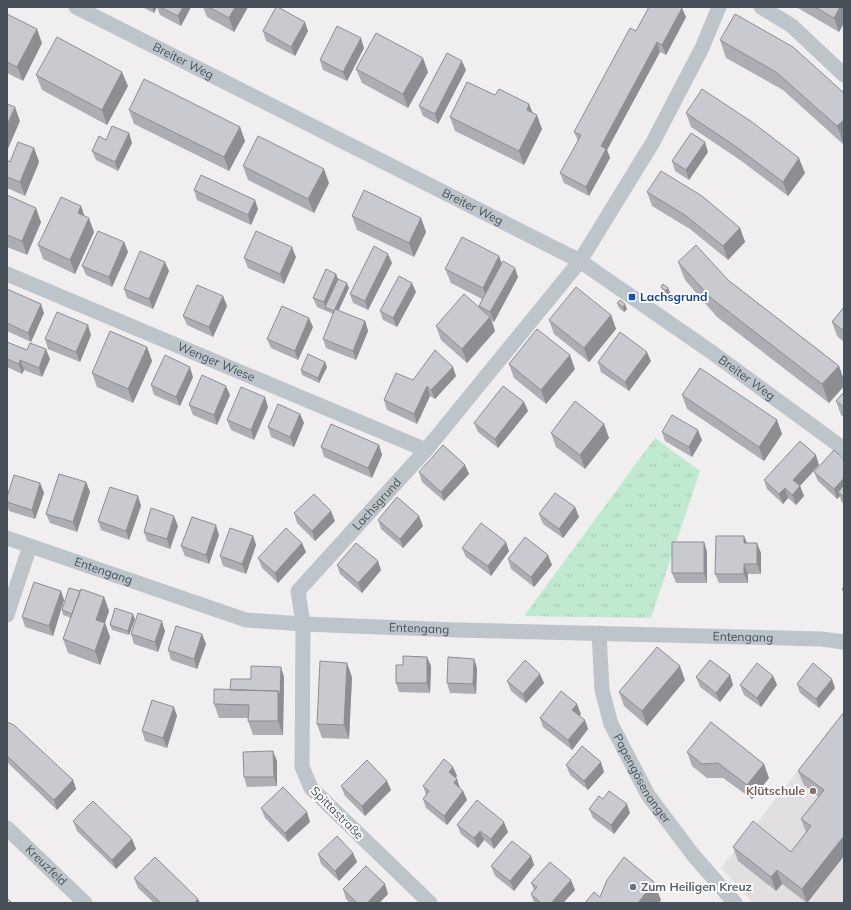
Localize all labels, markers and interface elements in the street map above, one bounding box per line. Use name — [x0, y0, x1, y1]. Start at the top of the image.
street label: Breiter Weg — [150, 39, 216, 82]
street label: Breiter Weg — [440, 185, 506, 228]
place label: Lachsgrund — [640, 289, 707, 304]
marker: Lachsgrund — [627, 292, 637, 302]
street label: Wenger Wiese — [175, 339, 258, 384]
street label: Breiter Weg — [716, 352, 778, 403]
street label: Lachsgrund — [349, 475, 404, 533]
street label: Entengang — [73, 554, 135, 588]
street label: Entengang — [389, 619, 450, 637]
street label: Entengang — [713, 628, 773, 645]
street label: Papengösenanger — [610, 731, 675, 826]
street label: Spittastraße — [308, 783, 367, 842]
place label: Klütschule — [746, 783, 805, 798]
marker: Klütschule — [808, 786, 818, 796]
street label: Kreuzfeld — [22, 842, 70, 889]
place label: Zum Heiligen Kreuz — [641, 879, 752, 894]
marker: Zum Heiligen Kreuz — [628, 882, 638, 892]

